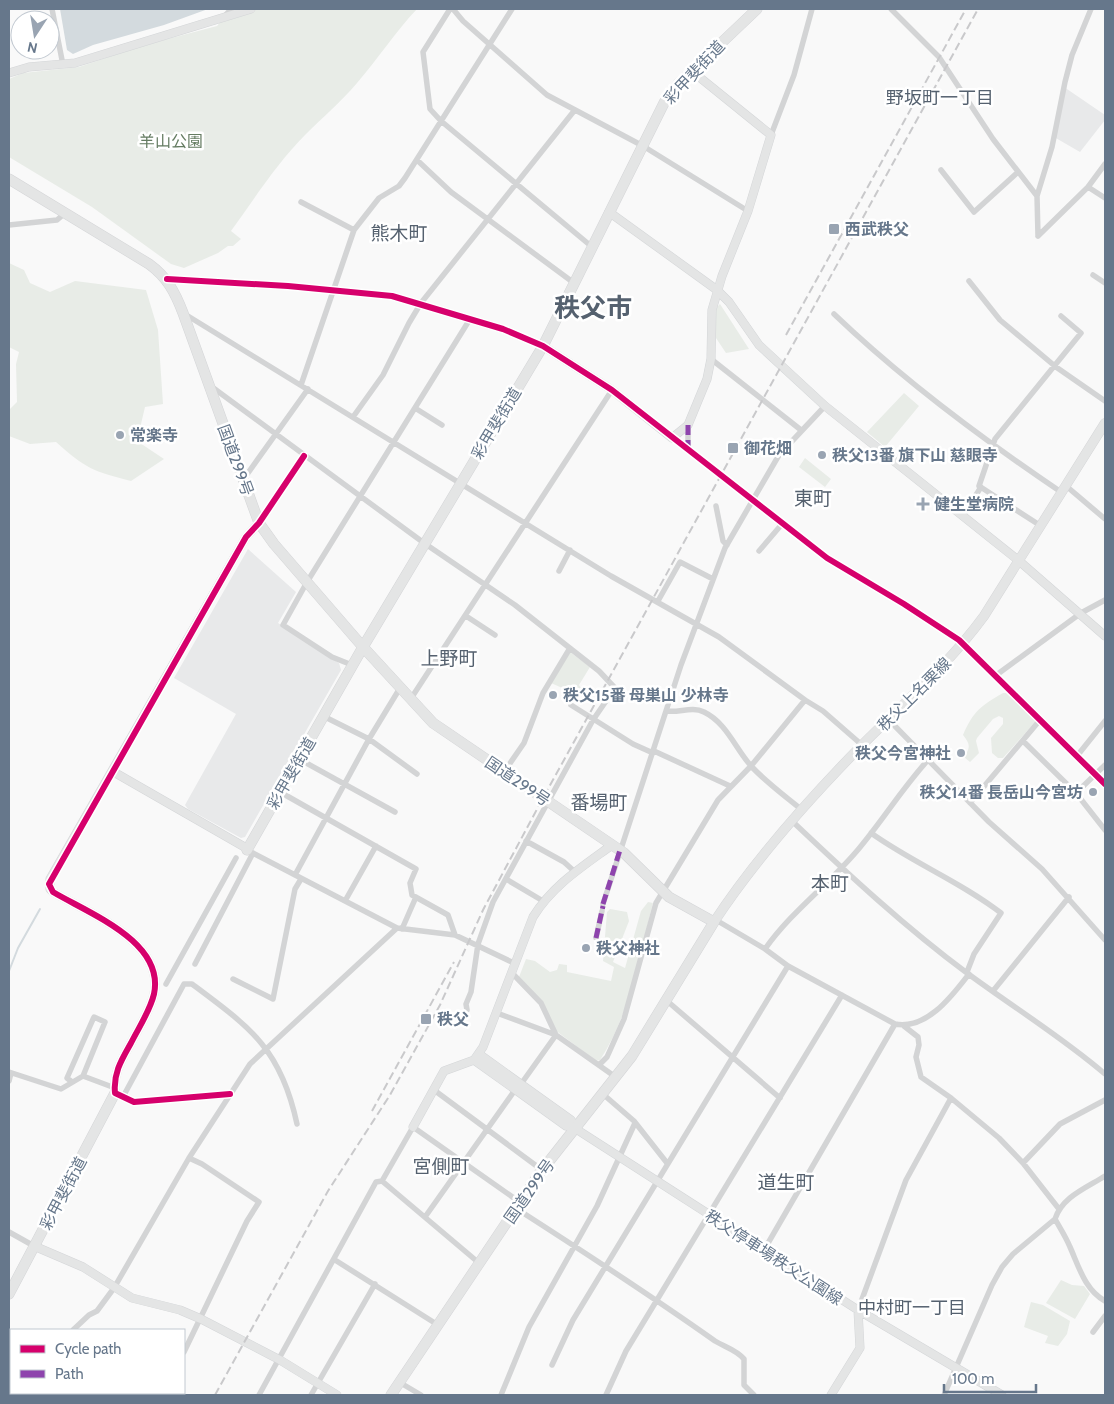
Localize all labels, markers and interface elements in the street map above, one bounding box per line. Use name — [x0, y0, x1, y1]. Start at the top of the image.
north arrow — [10, 10, 60, 60]
street label: 彩甲斐街道 — [660, 37, 729, 108]
text: N — [26, 38, 39, 58]
district label: 野坂町一丁目 — [886, 87, 994, 109]
park label: 羊山公園 — [139, 132, 203, 151]
place label: 西武秩父 — [845, 220, 909, 239]
district label: 熊木町 — [370, 222, 428, 245]
marker: 西武秩父 — [827, 222, 841, 236]
district label: 秩父市 — [554, 292, 632, 324]
street label: 彩甲斐街道 — [468, 384, 525, 462]
street label: 国道299号 — [214, 422, 257, 498]
place label: 常楽寺 — [130, 426, 178, 445]
marker: 常楽寺 — [114, 429, 126, 441]
place label: 御花畑 — [744, 439, 792, 458]
marker: 御花畑 — [726, 441, 740, 455]
place label: 秩父13番 旗下山 慈眼寺 — [832, 446, 998, 465]
marker: 秩父13番 旗下山 慈眼寺 — [816, 449, 828, 461]
district label: 東町 — [794, 487, 832, 510]
place label: 健生堂病院 — [934, 495, 1014, 514]
marker: 健生堂病院 — [916, 497, 930, 511]
district label: 上野町 — [420, 647, 478, 670]
street label: 秩父上名栗線 — [874, 654, 955, 735]
place label: 秩父15番 母巣山 少林寺 — [563, 686, 729, 705]
marker: 秩父15番 母巣山 少林寺 — [547, 689, 559, 701]
street label: 彩甲斐街道 — [263, 734, 320, 813]
place label: 秩父今宮神社 — [855, 744, 951, 763]
marker: 秩父今宮神社 — [955, 747, 967, 759]
street label: 国道299号 — [482, 753, 554, 810]
place label: 秩父14番 長岳山今宮坊 — [920, 783, 1083, 802]
marker: 秩父14番 長岳山今宮坊 — [1087, 786, 1099, 798]
district label: 番場町 — [570, 791, 628, 814]
district label: 本町 — [811, 872, 849, 895]
place label: 秩父神社 — [596, 939, 660, 958]
marker: 秩父神社 — [580, 942, 592, 954]
place label: 秩父 — [437, 1010, 469, 1029]
marker: 秩父 — [419, 1012, 433, 1026]
street label: 彩甲斐街道 — [36, 1153, 91, 1233]
district label: 宮側町 — [412, 1155, 470, 1178]
street label: 国道299号 — [500, 1155, 559, 1227]
district label: 道生町 — [757, 1171, 815, 1194]
street label: 秩父停車場秩父公園線 — [701, 1206, 846, 1309]
district label: 中村町一丁目 — [858, 1297, 966, 1319]
legend — [10, 1329, 185, 1394]
text: Cycle path — [55, 1340, 121, 1358]
scale bar — [944, 1362, 1036, 1394]
text: Path — [55, 1365, 84, 1383]
text: 100 m — [952, 1370, 994, 1388]

